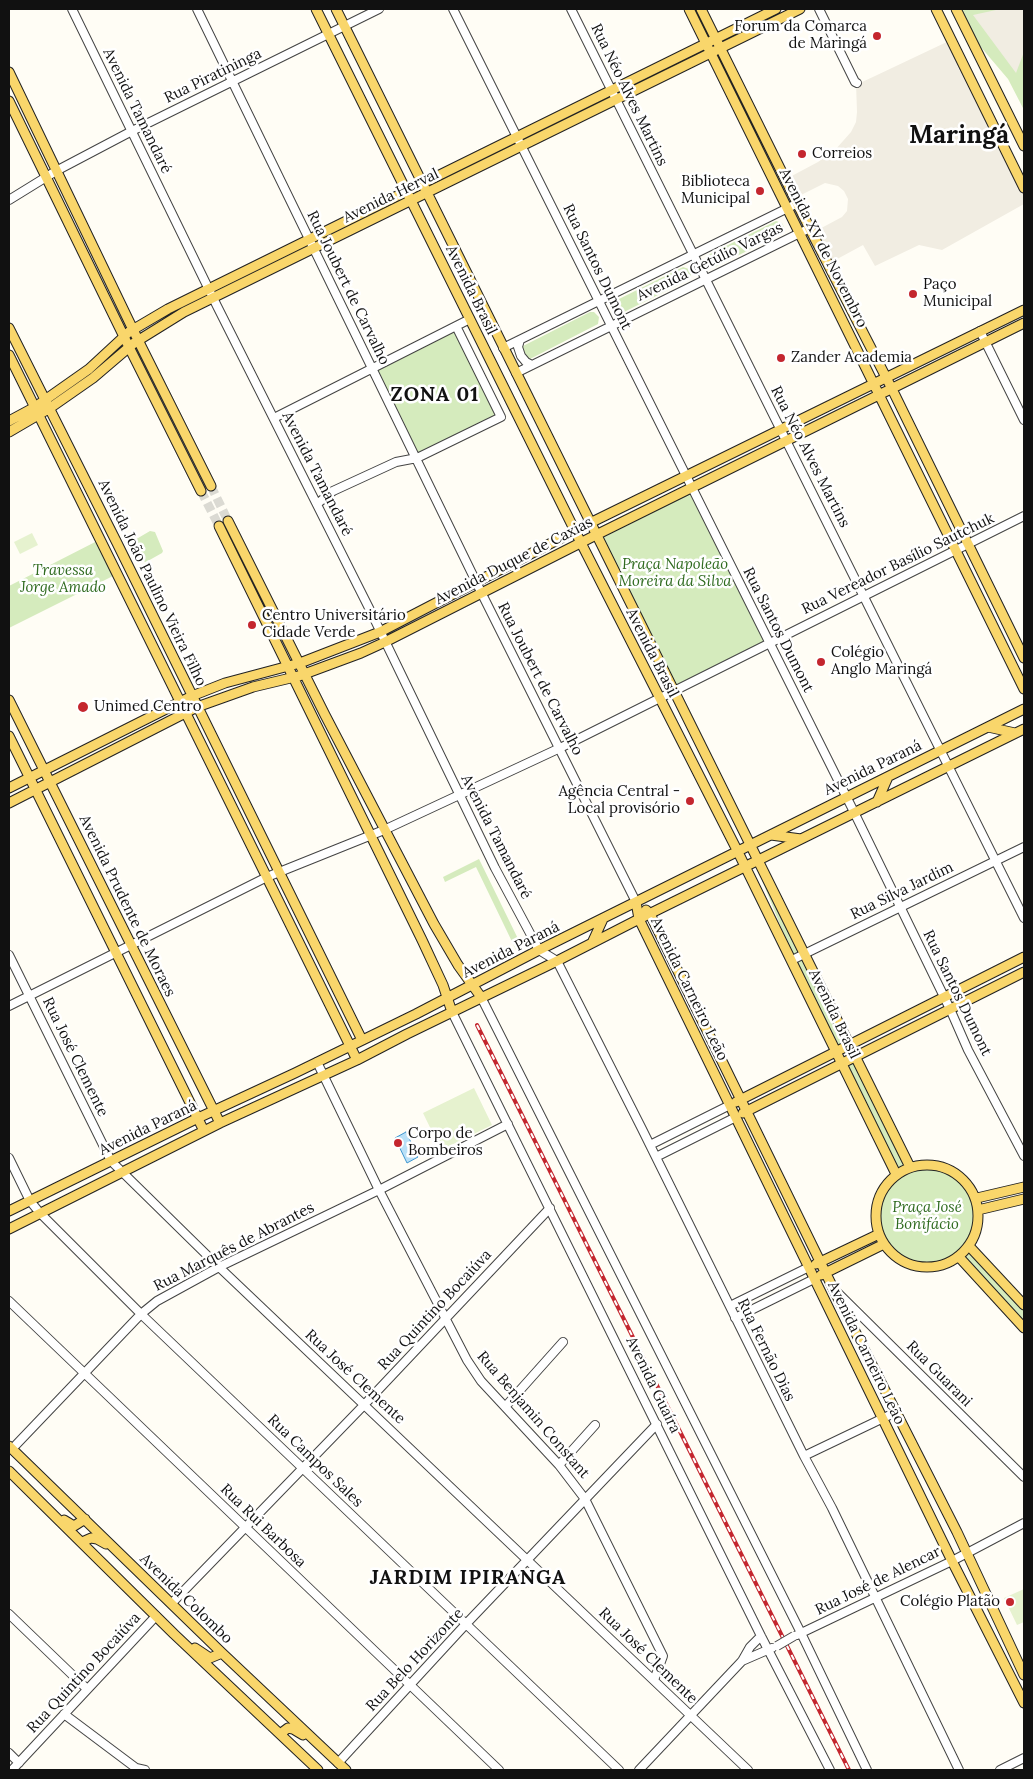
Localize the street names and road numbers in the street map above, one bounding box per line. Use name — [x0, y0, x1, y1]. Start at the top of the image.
street label: Rua Néo Alves Martins — [587, 21, 671, 169]
street label: Avenida Tamandaré — [99, 45, 175, 177]
street label: Rua Piratininga — [161, 45, 265, 107]
street label: Avenida Herval — [340, 165, 442, 227]
street label: Avenida XV de Novembro — [775, 165, 871, 331]
street label: Rua Santos Dumont — [559, 201, 635, 333]
street label: Rua Joubert de Carvalho — [303, 208, 393, 368]
street label: Avenida Getúlio Vargas — [634, 219, 786, 305]
street label: Avenida Brasil — [442, 242, 500, 338]
street label: Rua Néo Alves Martins — [767, 383, 853, 531]
street label: Avenida Tamandaré — [278, 409, 356, 539]
street label: Avenida João Paulino Vieira Filho — [94, 477, 210, 689]
street label: Rua Vereador Basílio Sautchuk — [799, 509, 997, 619]
street label: Avenida Duque de Caxias — [432, 513, 596, 609]
street label: Rua Santos Dumont — [739, 565, 817, 695]
street label: Rua Joubert de Carvalho — [494, 599, 586, 759]
street label: Avenida Brasil — [622, 606, 682, 700]
street label: Avenida Paraná — [821, 737, 925, 799]
street label: Avenida Tamandaré — [457, 772, 535, 902]
street label: Avenida Prudente de Moraes — [75, 812, 179, 1000]
street label: Rua Silva Jardim — [848, 858, 956, 924]
street label: Avenida Carneiro Leão — [646, 914, 732, 1064]
street label: Avenida Paraná — [460, 918, 562, 982]
street label: Rua Santos Dumont — [919, 927, 995, 1059]
street label: Avenida Brasil — [805, 966, 863, 1062]
street label: Rua José Clemente — [38, 994, 112, 1120]
street label: Avenida Paraná — [96, 1097, 200, 1159]
street label: Rua Marquês de Abrantes — [151, 1199, 317, 1295]
street label: Rua Quintino Bocaiúva — [375, 1246, 495, 1374]
street label: Avenida Carneiro Leão — [823, 1278, 909, 1428]
street label: Rua Fernão Dias — [733, 1296, 799, 1404]
street label: Rua José Clemente — [301, 1326, 409, 1428]
street label: Avenida Guaíra — [622, 1334, 684, 1436]
street label: Rua Guarani — [902, 1337, 976, 1411]
street label: Rua Benjamin Constant — [473, 1348, 593, 1482]
street label: Rua Campos Sales — [264, 1411, 366, 1511]
street label: Rua Rui Barbosa — [216, 1481, 310, 1571]
street label: Rua José de Alencar — [812, 1543, 944, 1619]
street label: Avenida Colombo — [136, 1550, 236, 1648]
street label: Rua José Clemente — [595, 1604, 701, 1708]
street label: Rua Belo Horizonte — [363, 1605, 467, 1715]
street label: Rua Quintino Bocaiúva — [24, 1609, 144, 1737]

